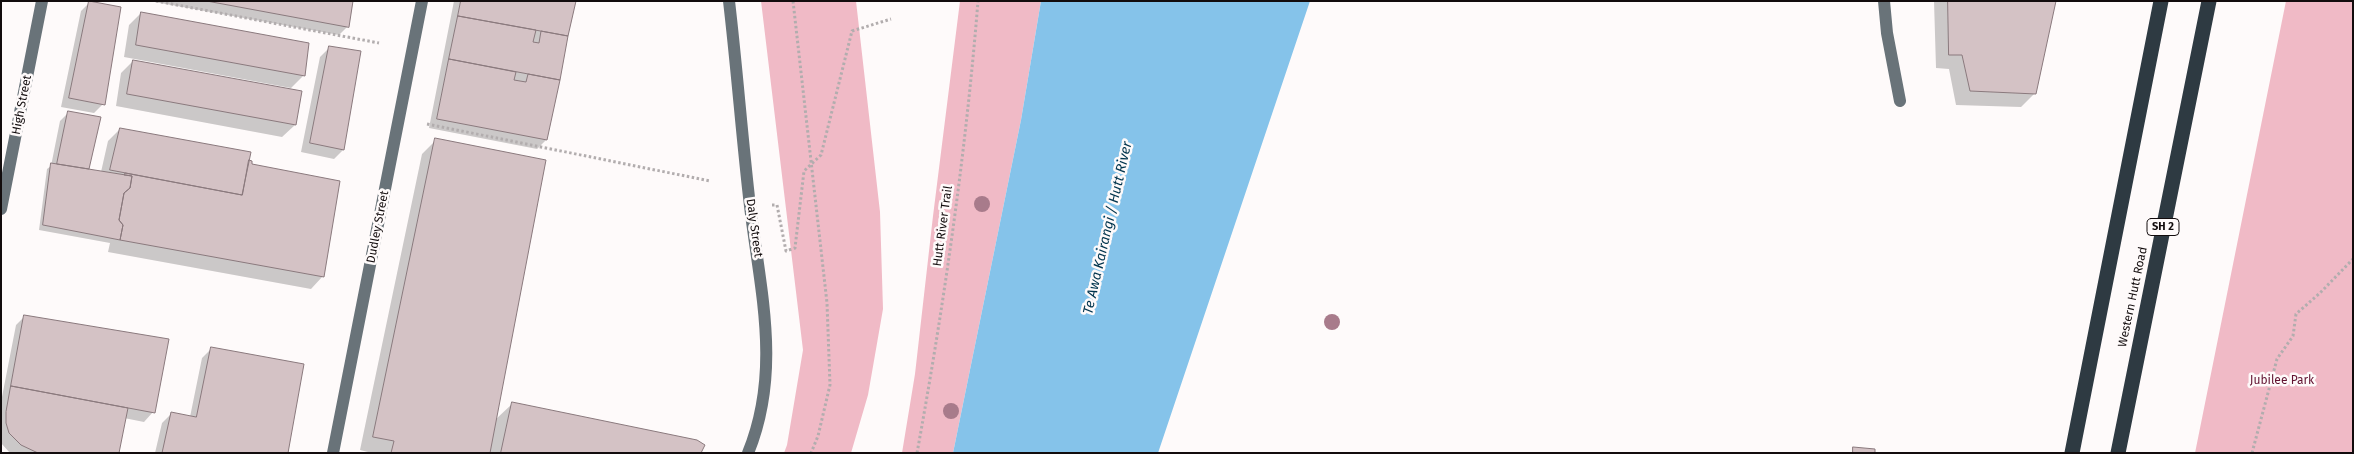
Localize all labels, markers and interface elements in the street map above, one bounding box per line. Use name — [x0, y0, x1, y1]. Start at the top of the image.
street label: High Street — [9, 74, 35, 136]
water label: Te Awa Kairangi / Hutt River — [1080, 140, 1136, 316]
street label: Hutt River Trail — [930, 185, 956, 267]
street label: Dudley Street — [364, 190, 392, 264]
street label: Daly Street — [743, 198, 765, 258]
road number: SH 2 — [2147, 218, 2179, 236]
street label: Western Hutt Road — [2115, 246, 2151, 348]
park label: Jubilee Park — [2250, 374, 2314, 388]

